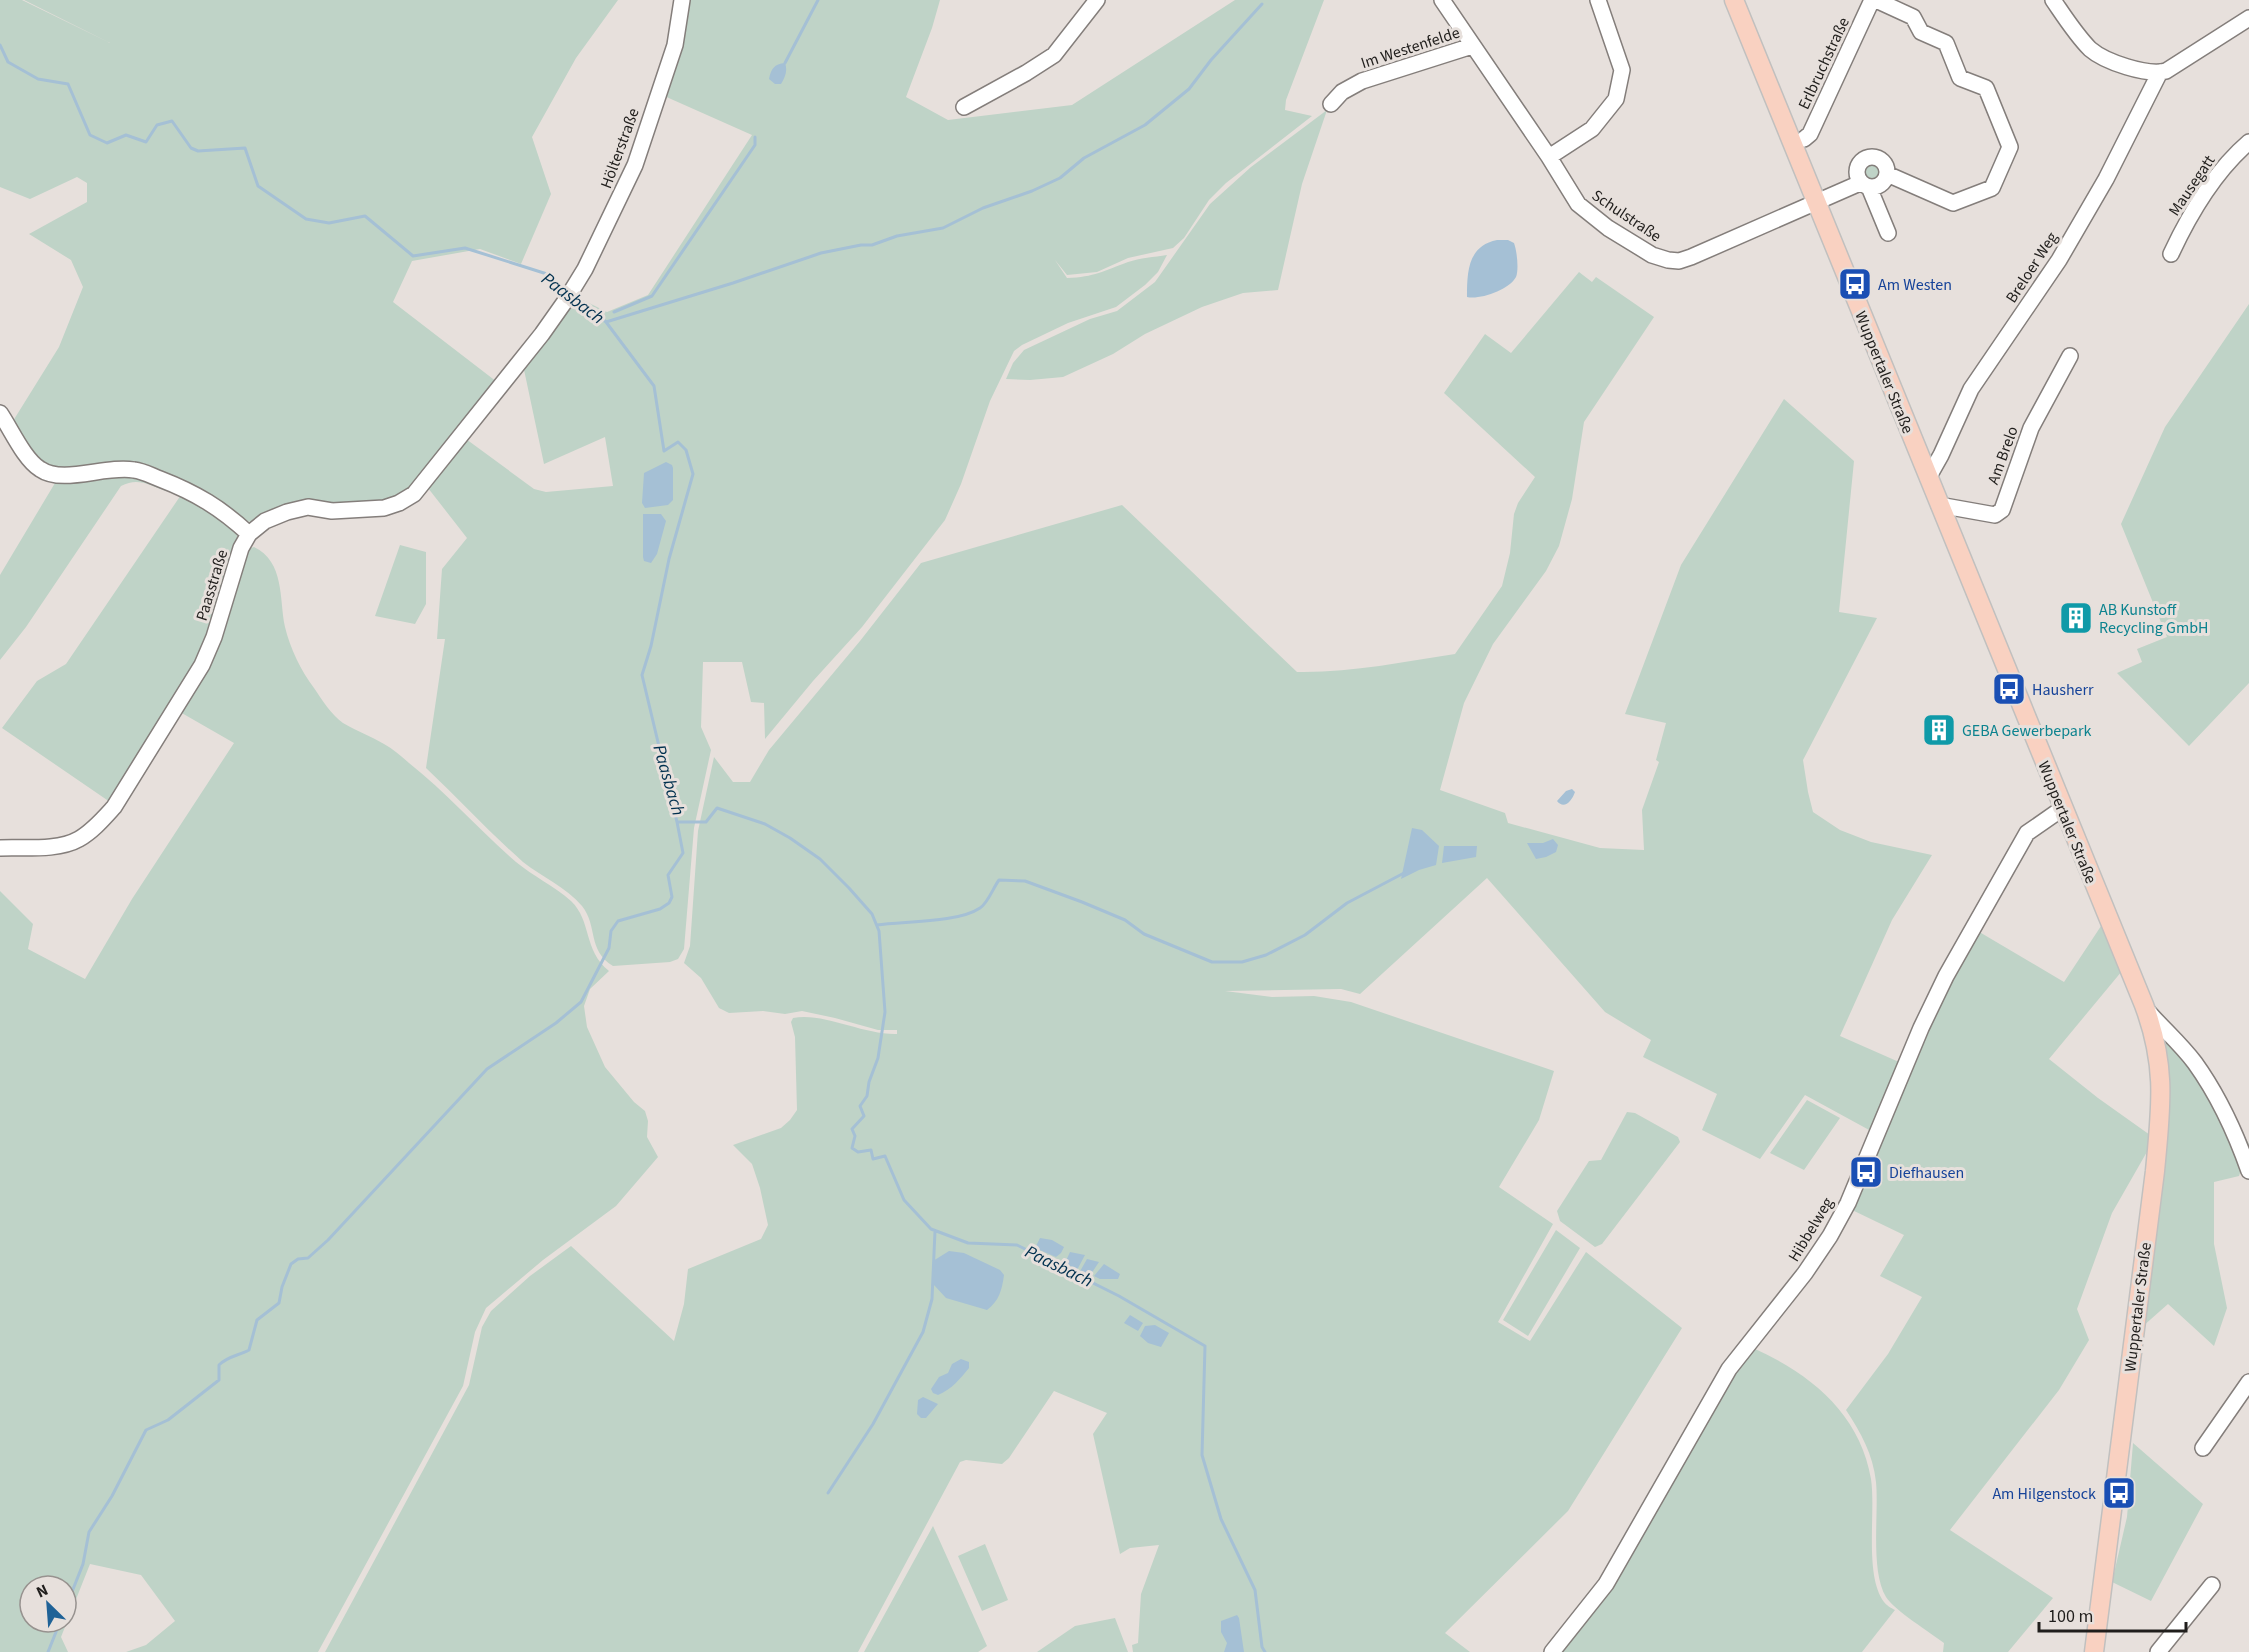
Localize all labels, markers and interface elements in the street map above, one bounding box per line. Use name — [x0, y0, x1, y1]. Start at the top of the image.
street label: Erlbruchstraße — [1793, 14, 1855, 113]
street label: Im Westenfelde — [1358, 22, 1463, 74]
street label: Hölterstraße — [595, 105, 645, 192]
street label: Mausegatt — [2163, 150, 2221, 220]
street label: Schulstraße — [1587, 184, 1666, 247]
street label: Breloer Weg — [2001, 228, 2063, 307]
bus stop icon: Am Westen — [1837, 266, 1873, 302]
water label: Paasbach — [536, 267, 609, 330]
place label: Am Westen — [1878, 274, 1952, 296]
street label: Wuppertaler Straße — [1849, 308, 1919, 437]
street label: Am Brelo — [1982, 423, 2024, 488]
street label: Paasstraße — [191, 547, 233, 624]
place label: AB Kunstoff Recycling GmbH — [2099, 599, 2208, 639]
building icon: AB Kunstoff Recycling GmbH — [2058, 600, 2094, 636]
bus stop icon: Hausherr — [1991, 671, 2027, 707]
place label: Hausherr — [2032, 679, 2094, 701]
building icon: GEBA Gewerbepark — [1921, 712, 1957, 748]
place label: GEBA Gewerbepark — [1962, 720, 2091, 742]
water label: Paasbach — [646, 742, 691, 819]
street label: Wuppertaler Straße — [2032, 758, 2102, 887]
bus stop icon: Diefhausen — [1848, 1154, 1884, 1190]
place label: Diefhausen — [1889, 1162, 1964, 1184]
street label: Hibbelweg — [1783, 1193, 1839, 1266]
water label: Paasbach — [1021, 1239, 1097, 1294]
street label: Wuppertaler Straße — [2119, 1241, 2157, 1373]
bus stop icon: Am Hilgenstock — [2101, 1475, 2137, 1511]
place label: Am Hilgenstock — [1992, 1483, 2096, 1505]
north arrow — [18, 1574, 78, 1634]
text: N — [33, 1579, 52, 1604]
scale bar — [2039, 1595, 2186, 1633]
text: 100 m — [2048, 1604, 2093, 1629]

